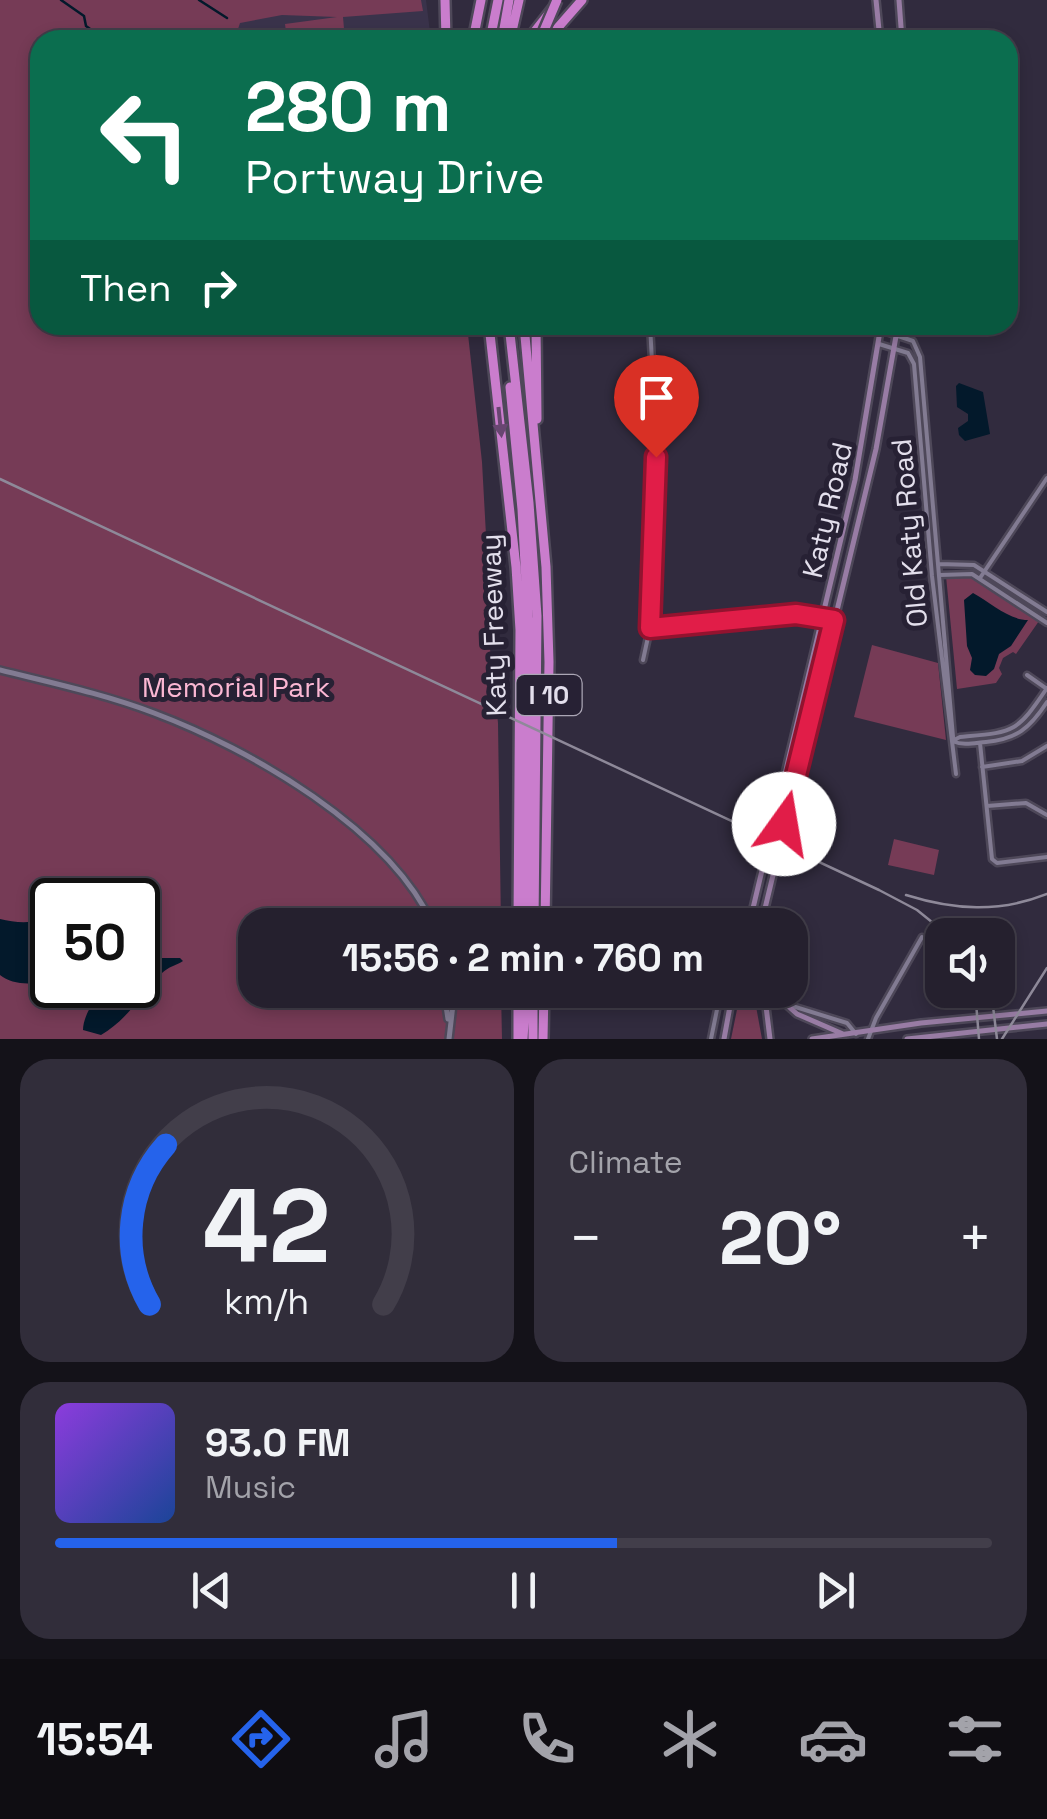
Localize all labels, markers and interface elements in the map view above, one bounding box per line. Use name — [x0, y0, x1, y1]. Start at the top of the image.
text: 280 m — [245, 62, 452, 151]
icon: left — [80, 70, 210, 200]
text: Portway Drive — [245, 149, 545, 206]
icon: right — [191, 260, 246, 315]
text: Then — [80, 264, 171, 312]
pin — [614, 355, 699, 458]
icon: arrive — [629, 370, 684, 425]
one-way arrow — [492, 406, 508, 438]
street label: Old Katy Road — [883, 437, 935, 629]
street label: Katy Road — [794, 439, 860, 581]
street label: Katy Freeway — [472, 533, 514, 717]
park label: Memorial Park — [142, 669, 330, 705]
road number: I 10 — [516, 675, 582, 715]
position arrow — [732, 772, 836, 876]
speed limit sign: 50 — [30, 878, 160, 1008]
map controls — [925, 918, 1015, 1008]
button: sound — [925, 918, 1015, 1008]
text: 15:56 · 2 min · 760 m — [342, 934, 704, 982]
text: Climate — [569, 1142, 683, 1182]
text: 42 — [203, 1160, 331, 1292]
text: 20° — [719, 1190, 842, 1286]
text: − — [569, 1203, 603, 1273]
text: + — [958, 1203, 992, 1273]
text: km/h — [224, 1279, 309, 1324]
text: 93.0 FM — [205, 1419, 351, 1467]
text: Music — [205, 1467, 296, 1507]
icon: previous — [184, 1563, 239, 1618]
icon: pause — [496, 1563, 551, 1618]
icon: next — [808, 1563, 863, 1618]
icon: directions — [226, 1704, 296, 1774]
icon: music — [369, 1704, 439, 1774]
icon: phone — [512, 1704, 582, 1774]
icon: climate — [655, 1704, 725, 1774]
icon: car — [798, 1704, 868, 1774]
icon: filters — [940, 1704, 1010, 1774]
text: 15:54 — [36, 1711, 153, 1768]

